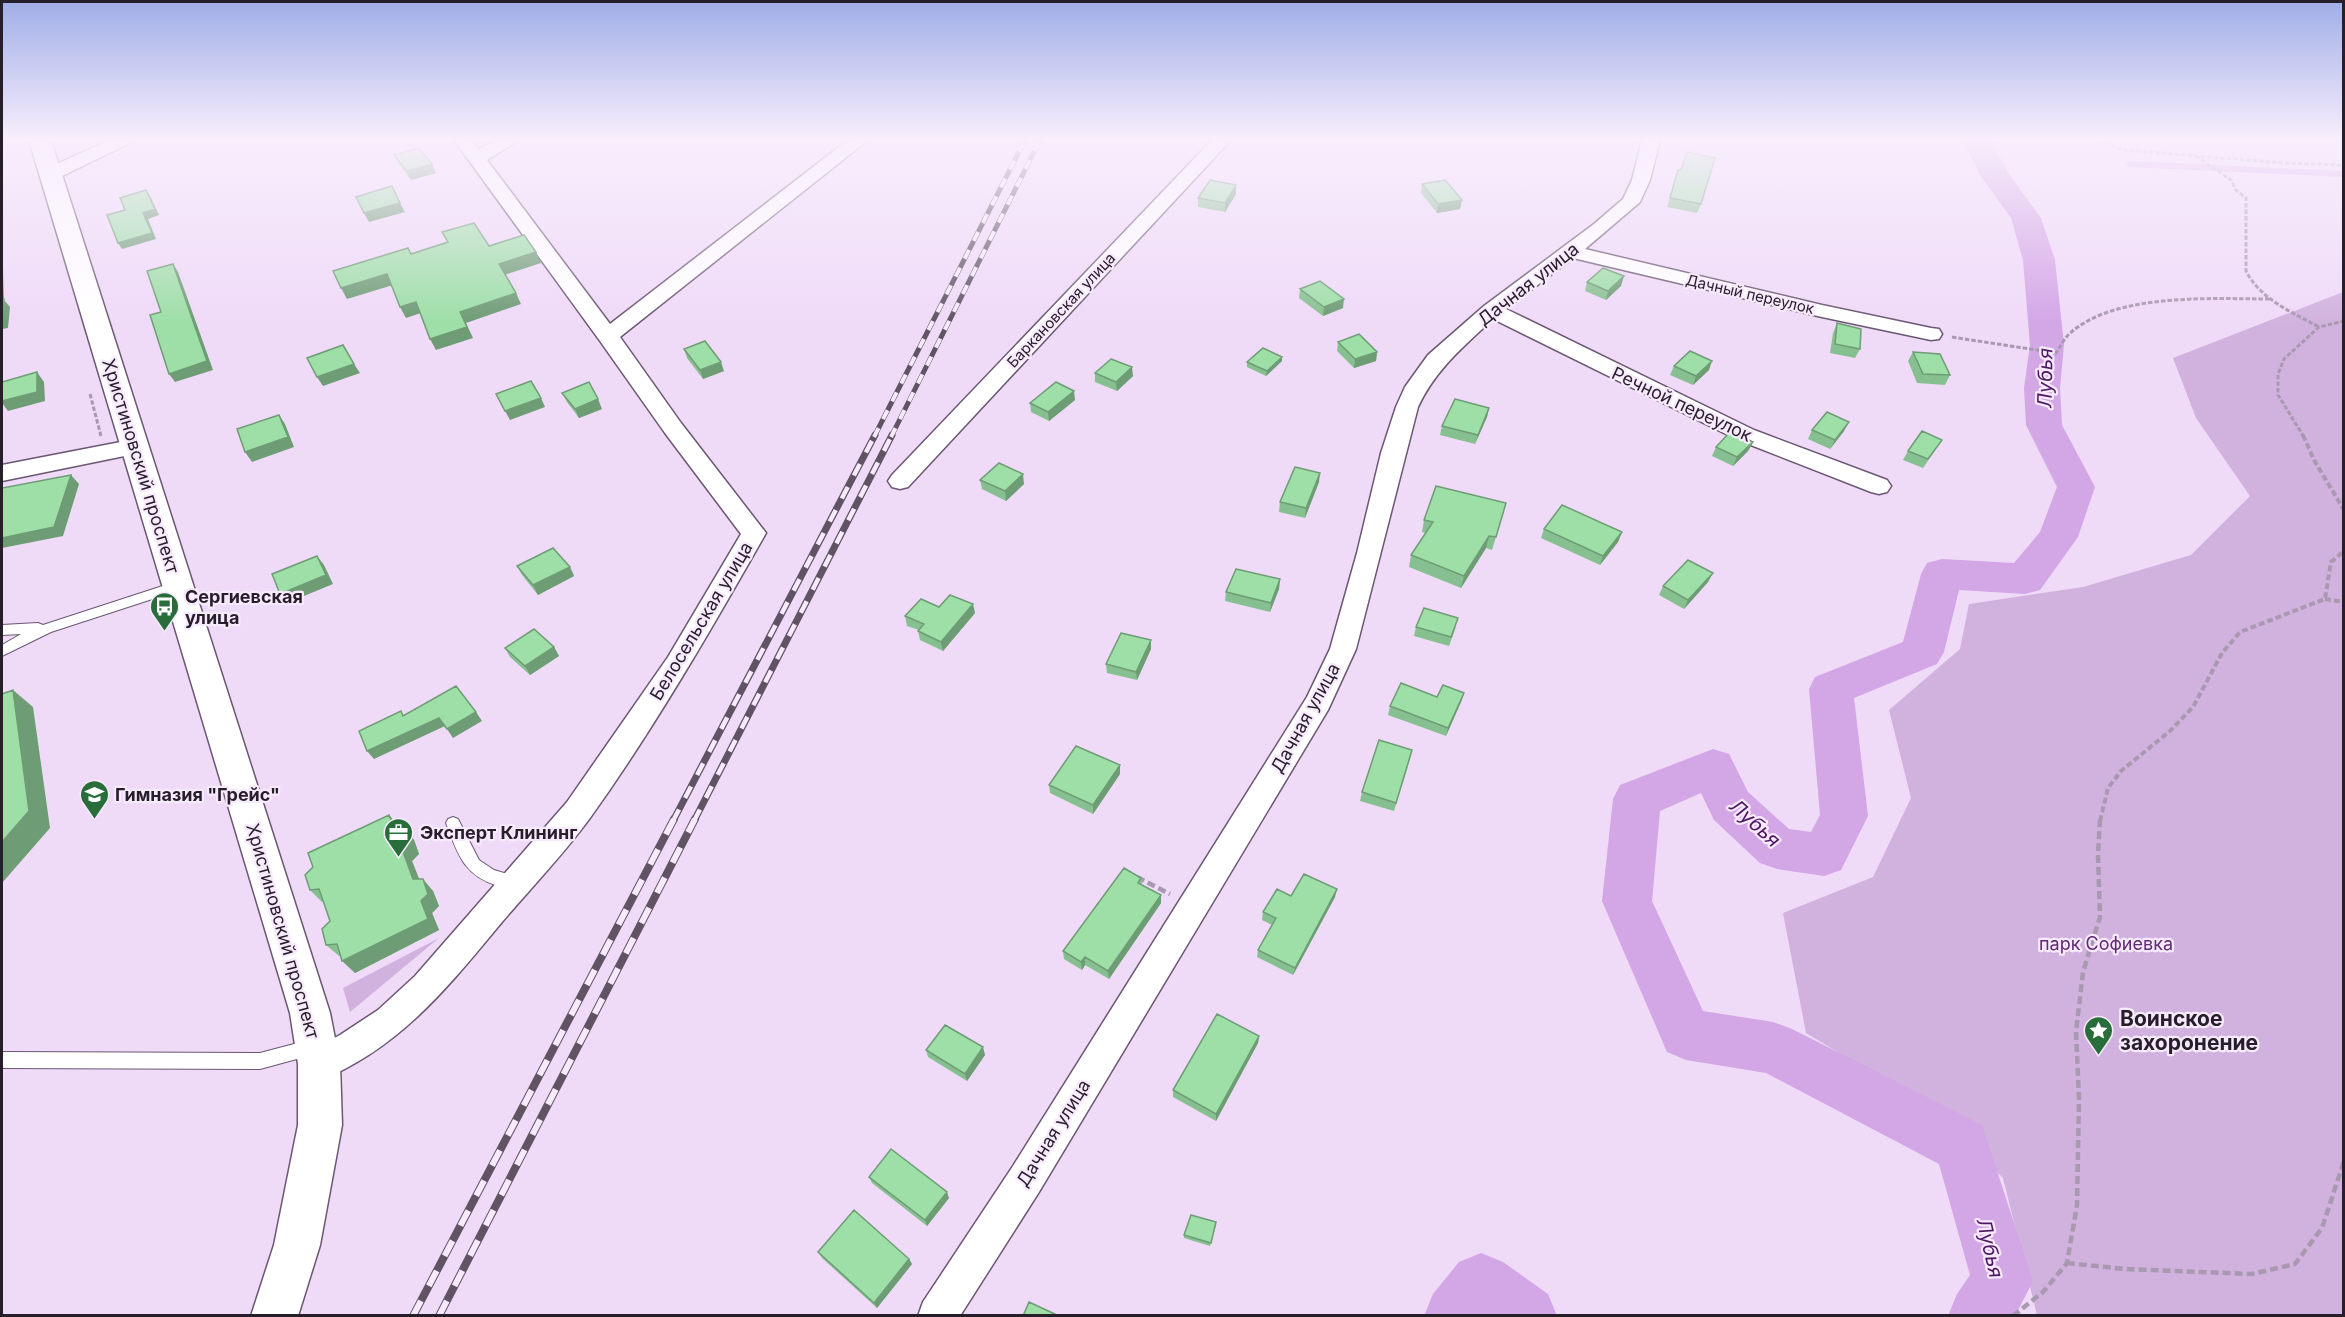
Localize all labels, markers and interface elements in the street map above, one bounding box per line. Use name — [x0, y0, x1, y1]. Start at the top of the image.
street label: Дачная улица — [1473, 238, 1583, 330]
street label: Баркановская улица — [1003, 248, 1119, 372]
street label: Дачный переулок — [1684, 270, 1816, 318]
water label: Лубья — [2032, 348, 2058, 408]
street label: Христиновский проспект — [98, 356, 184, 576]
street label: Речной переулок — [1609, 362, 1756, 446]
street label: Белосельская улица — [645, 538, 757, 704]
place label: Сергиевская улица — [185, 586, 303, 628]
bus stop icon: Сергиевская улица — [148, 590, 180, 632]
street label: Дачная улица — [1266, 659, 1344, 777]
school or university icon: Гимназия "Грейс" — [78, 778, 110, 820]
place label: Гимназия "Грейс" — [115, 784, 280, 805]
water label: Лубья — [1725, 794, 1785, 852]
office icon: Эксперт Клининг — [383, 816, 415, 858]
street label: Христиновский проспект — [242, 821, 324, 1042]
place label: Эксперт Клининг — [420, 822, 577, 843]
park label: парк Софиевка — [2039, 933, 2173, 954]
place label: Воинское захоронение — [2120, 1006, 2258, 1055]
place icon: Воинское захоронение — [2083, 1014, 2115, 1056]
street label: Дачная улица — [1012, 1076, 1094, 1190]
water label: Лубья — [1972, 1216, 2008, 1280]

